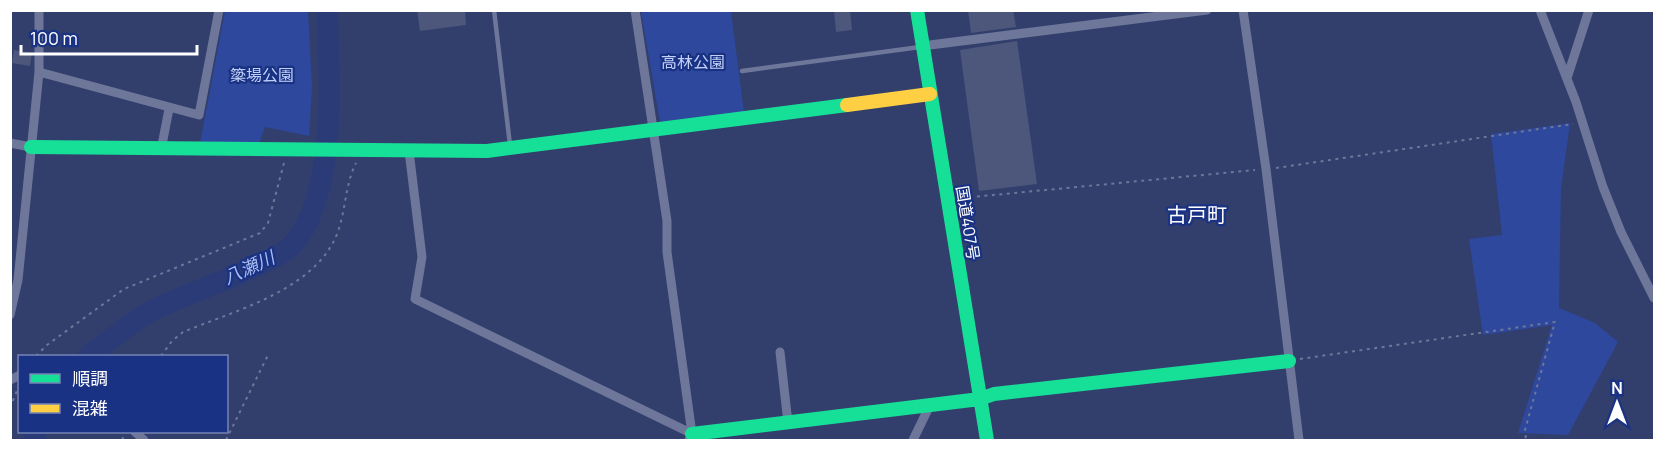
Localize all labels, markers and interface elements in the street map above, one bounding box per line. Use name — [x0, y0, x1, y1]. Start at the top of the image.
scale bar — [21, 18, 196, 56]
text: 100 m — [30, 26, 78, 50]
park label: 高林公園 — [661, 51, 725, 73]
park label: 簗場公園 — [230, 64, 294, 86]
street label: 国道407号 — [951, 184, 985, 262]
district label: 古戸町 — [1167, 201, 1227, 228]
water label: 八瀬川 — [219, 244, 280, 289]
legend — [18, 355, 228, 433]
text: 順調 — [72, 366, 108, 390]
north arrow — [1587, 373, 1647, 433]
text: N — [1611, 377, 1623, 399]
text: 混雑 — [72, 396, 108, 420]

